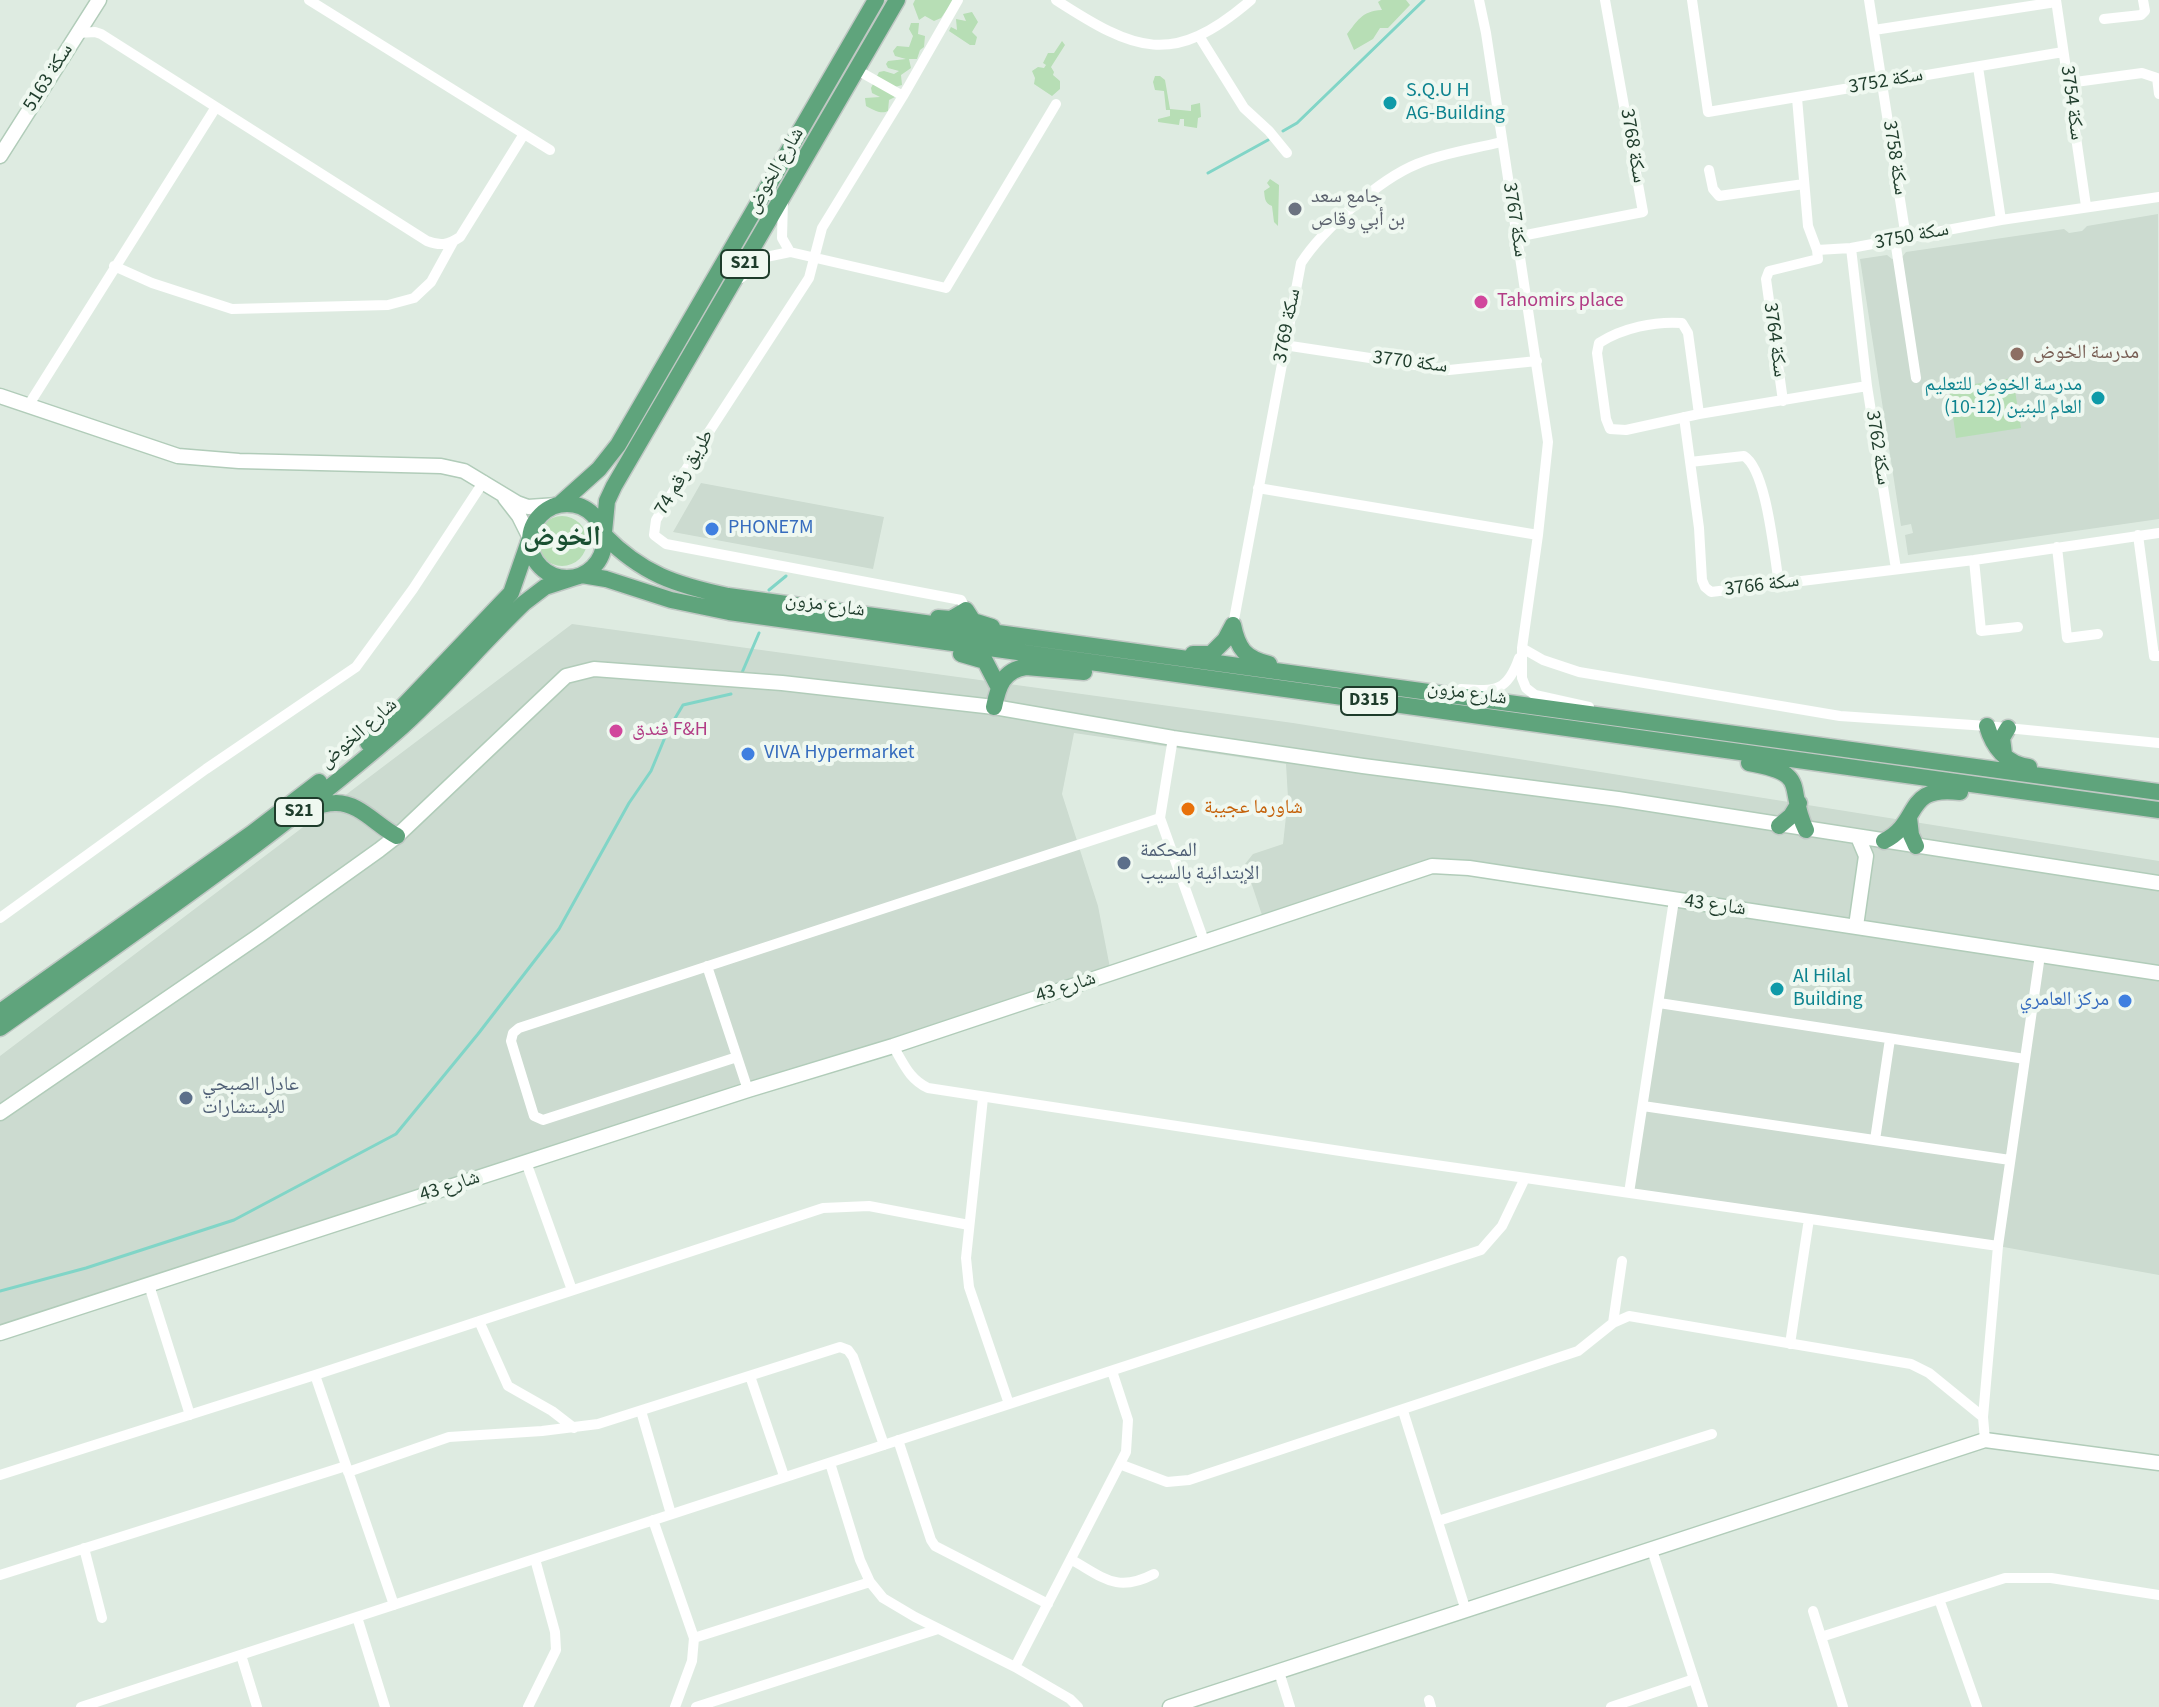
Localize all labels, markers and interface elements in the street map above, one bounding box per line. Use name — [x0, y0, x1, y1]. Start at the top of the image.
street label: سكة 5163 — [19, 40, 79, 116]
street label: سكة 3752 — [1847, 64, 1925, 100]
street label: سكة 3754 — [2054, 64, 2088, 142]
place label: S.Q.U H AG-Building — [1406, 80, 1505, 127]
marker: S.Q.U H AG-Building — [1381, 94, 1399, 112]
street label: سكة 3768 — [1614, 107, 1650, 185]
street label: سكة 3758 — [1876, 119, 1912, 197]
street label: شارع الخوض — [742, 124, 810, 218]
street label: سكة 3767 — [1496, 181, 1532, 259]
place label: جامع سعد بن أبي وقاص — [1311, 186, 1405, 233]
marker: جامع سعد بن أبي وقاص — [1286, 200, 1304, 218]
street label: سكة 3750 — [1873, 218, 1951, 256]
road number: S21 — [721, 250, 769, 278]
street label: سكة 3769 — [1269, 287, 1307, 365]
place label: Tahomirs place — [1497, 290, 1624, 314]
marker: Tahomirs place — [1472, 293, 1490, 311]
street label: سكة 3764 — [1757, 301, 1791, 379]
place label: مدرسة الخوض — [2033, 342, 2139, 366]
marker: مدرسة الخوض — [2008, 345, 2026, 363]
street label: سكة 3770 — [1371, 347, 1449, 379]
place label: مدرسة الخوض للتعليم العام للبنين (12-10) — [1925, 374, 2082, 421]
marker: مدرسة الخوض للتعليم العام للبنين (12-10) — [2089, 389, 2107, 407]
street label: سكة 3762 — [1859, 409, 1895, 487]
street label: طريق رقم 74 — [650, 426, 720, 520]
place label: PHONE7M — [728, 517, 814, 541]
marker: PHONE7M — [703, 520, 721, 538]
district label: الخوض — [523, 522, 601, 556]
street label: سكة 3766 — [1723, 570, 1801, 602]
street label: شارع مزون — [784, 589, 866, 623]
street label: شارع مزون — [1426, 677, 1508, 711]
road number: D315 — [1341, 687, 1397, 715]
street label: شارع الخوض — [315, 694, 403, 774]
place label: فندق F&H — [632, 719, 708, 743]
marker: فندق F&H — [607, 722, 625, 740]
place label: VIVA Hypermarket — [764, 742, 914, 766]
marker: VIVA Hypermarket — [739, 745, 757, 763]
place label: شاورما عجيبة — [1204, 797, 1303, 821]
road number: S21 — [275, 798, 323, 826]
marker: شاورما عجيبة — [1179, 800, 1197, 818]
place label: المحكمة الإبتدائية بالسيب — [1140, 840, 1259, 887]
marker: المحكمة الإبتدائية بالسيب — [1115, 854, 1133, 872]
street label: شارع 43 — [1683, 890, 1747, 922]
place label: Al Hilal Building — [1793, 966, 1863, 1013]
street label: شارع 43 — [1033, 967, 1099, 1009]
marker: Al Hilal Building — [1768, 980, 1786, 998]
place label: مركز العامري — [2020, 989, 2109, 1013]
marker: مركز العامري — [2116, 992, 2134, 1010]
place label: عادل الصبحي للإستشارات — [202, 1074, 299, 1121]
marker: عادل الصبحي للإستشارات — [177, 1089, 195, 1107]
street label: شارع 43 — [417, 1166, 483, 1208]

